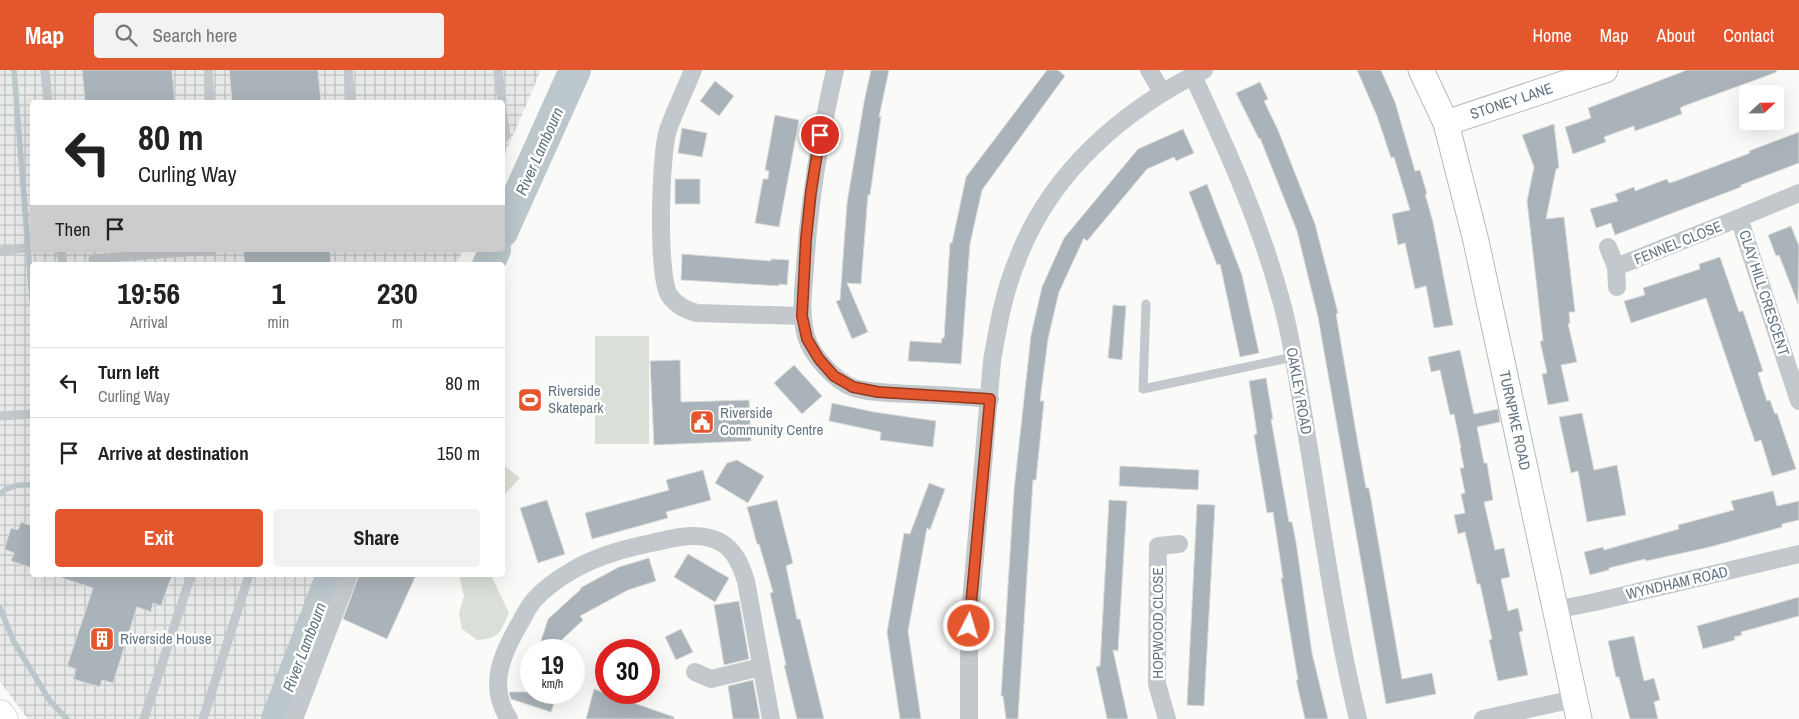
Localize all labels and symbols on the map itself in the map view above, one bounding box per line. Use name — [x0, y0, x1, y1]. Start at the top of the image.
street label: STONEY LANE — [1467, 77, 1555, 124]
north arrow — [1739, 85, 1784, 130]
water label: River Lambourn — [510, 104, 568, 198]
pin — [799, 114, 841, 156]
street label: FENNEL CLOSE — [1631, 215, 1725, 270]
street label: CLAY HILL CRESCENT — [1734, 227, 1795, 359]
street label: OAKLEY ROAD — [1282, 346, 1317, 436]
street label: TURNPIKE ROAD — [1494, 369, 1536, 472]
place label: Riverside Skatepark — [548, 380, 604, 418]
sports icon: Riverside Skatepark — [517, 387, 543, 413]
place label: Riverside Community Centre — [720, 402, 823, 440]
public building icon: Riverside Community Centre — [689, 409, 715, 435]
street label: WYNDHAM ROAD — [1624, 561, 1730, 604]
street label: HOPWOOD CLOSE — [1147, 567, 1168, 679]
water label: River Lambourn — [277, 599, 331, 695]
position arrow — [942, 599, 994, 651]
building icon: Riverside House — [89, 626, 115, 652]
place label: Riverside House — [120, 628, 212, 649]
speed limit sign: 30 — [595, 639, 660, 704]

